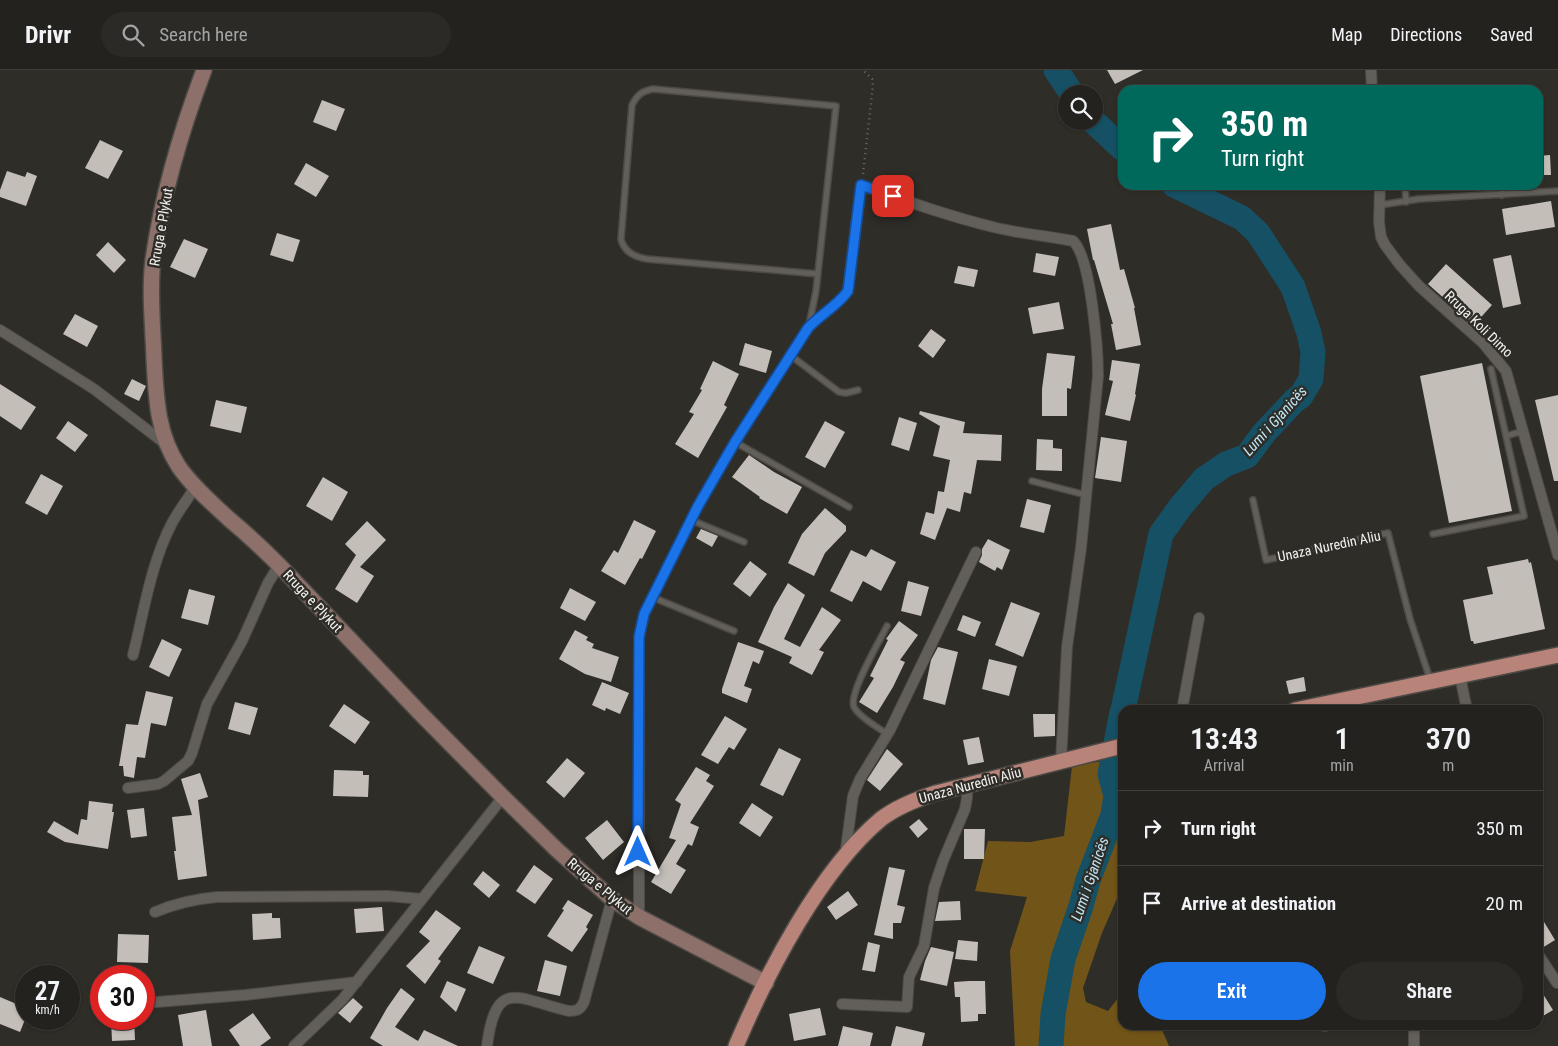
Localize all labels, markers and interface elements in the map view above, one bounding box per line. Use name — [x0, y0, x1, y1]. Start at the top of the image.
search box — [101, 12, 451, 57]
text: Drivr — [25, 21, 71, 49]
icon: search — [119, 21, 147, 49]
text: Search here — [159, 23, 248, 46]
text: Map — [1331, 24, 1362, 45]
text: Directions — [1390, 24, 1462, 45]
text: Saved — [1490, 24, 1533, 45]
map controls — [1058, 85, 1103, 130]
button: search — [1058, 85, 1103, 130]
text: 350 m — [1221, 104, 1308, 145]
icon: right — [1138, 105, 1203, 170]
text: Turn right — [1221, 146, 1304, 171]
pin — [872, 175, 914, 217]
icon: arrive — [879, 182, 907, 210]
street label: Rruga e Plykut — [146, 187, 176, 267]
street label: Rruga Koli Dimo — [1442, 288, 1516, 360]
water label: Lumi i Gjanicës — [1239, 382, 1311, 460]
street label: Unaza Nuredin Aliu — [1276, 527, 1382, 565]
street label: Rruga e Plykut — [280, 567, 346, 635]
text: 13:43 — [1190, 721, 1258, 756]
text: 1 — [1334, 721, 1350, 756]
text: 370 — [1426, 721, 1471, 756]
text: Arrival — [1204, 756, 1244, 775]
text: min — [1330, 756, 1354, 775]
text: m — [1442, 756, 1454, 775]
street label: Unaza Nuredin Aliu — [917, 764, 1023, 806]
icon: right — [1138, 814, 1166, 842]
text: Turn right — [1181, 817, 1256, 840]
text: 350 m — [1476, 817, 1523, 840]
position arrow — [611, 825, 663, 877]
water label: Lumi i Gjanicës — [1067, 834, 1113, 923]
street label: Rruga e Plykut — [565, 854, 635, 918]
icon: arrive — [1138, 889, 1166, 917]
text: Arrive at destination — [1181, 892, 1336, 915]
text: 20 m — [1486, 892, 1523, 915]
button: Exit — [1138, 962, 1326, 1020]
button: Share — [1336, 962, 1523, 1020]
speed limit sign: 30 — [90, 965, 155, 1030]
text: 27 — [35, 977, 60, 1006]
text: km/h — [35, 1003, 60, 1017]

